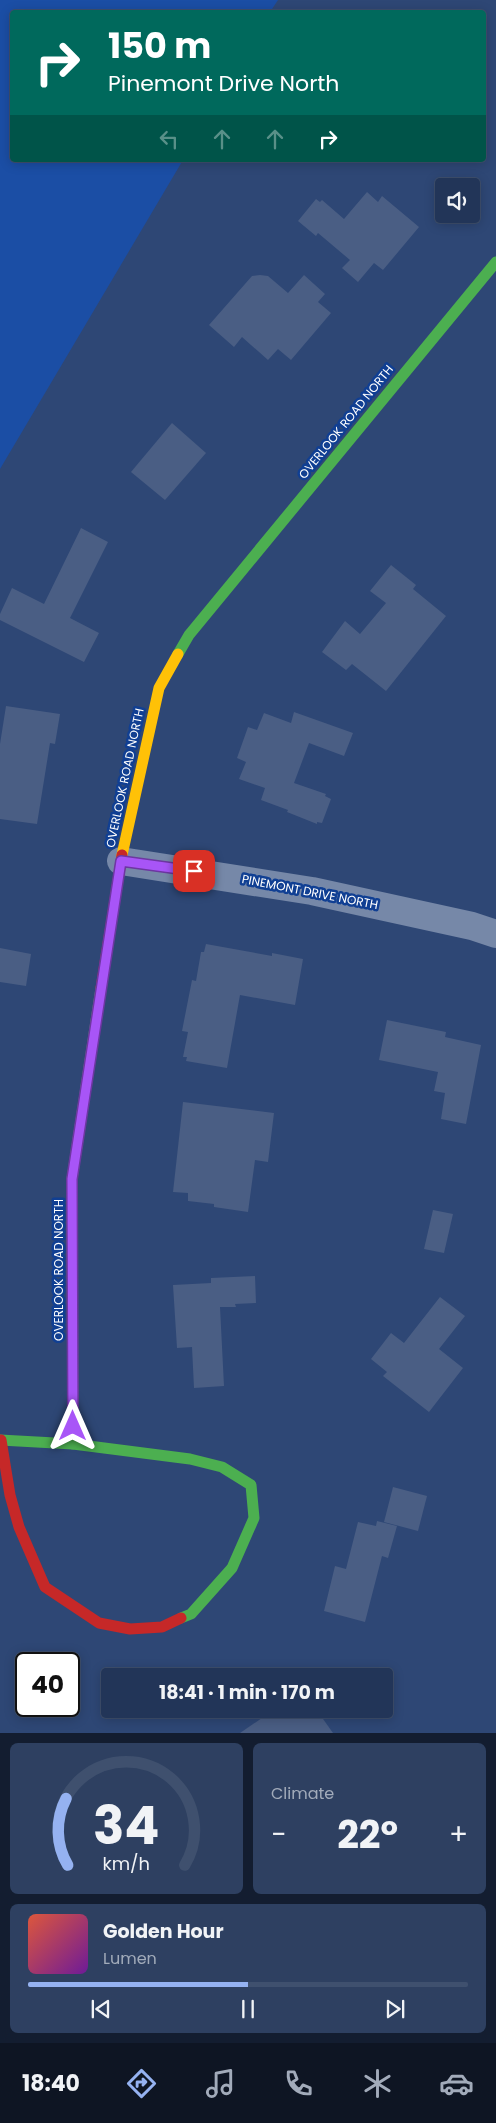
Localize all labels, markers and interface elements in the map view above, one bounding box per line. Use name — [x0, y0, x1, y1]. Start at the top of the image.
text: 150 m — [108, 21, 211, 70]
icon: right — [25, 30, 90, 95]
text: Pinemont Drive North — [108, 68, 339, 99]
icon: left — [155, 125, 183, 153]
icon: ahead — [208, 125, 236, 153]
icon: ahead — [261, 125, 289, 153]
icon: right — [314, 125, 342, 153]
map controls — [435, 178, 480, 223]
button: sound — [435, 178, 480, 223]
street label: OVERLOOK ROAD NORTH — [294, 361, 397, 482]
street label: OVERLOOK ROAD NORTH — [101, 707, 148, 849]
pin — [173, 850, 215, 892]
icon: arrive — [180, 857, 208, 885]
street label: PINEMONT DRIVE NORTH — [240, 870, 380, 913]
street label: OVERLOOK ROAD NORTH — [50, 1199, 67, 1341]
position arrow — [46, 1399, 98, 1451]
speed limit sign: 40 — [15, 1652, 80, 1717]
text: 18:41 · 1 min · 170 m — [159, 1679, 335, 1706]
text: Climate — [271, 1782, 334, 1805]
text: 34 — [93, 1789, 160, 1862]
text: 22° — [337, 1808, 398, 1861]
text: − — [271, 1815, 286, 1854]
text: + — [449, 1815, 468, 1854]
text: km/h — [103, 1851, 150, 1876]
text: Golden Hour — [103, 1918, 224, 1945]
text: Lumen — [103, 1947, 157, 1970]
icon: previous — [87, 1995, 115, 2023]
icon: pause — [234, 1995, 262, 2023]
icon: next — [381, 1995, 409, 2023]
icon: directions — [124, 2066, 159, 2101]
icon: music — [203, 2066, 238, 2101]
icon: phone — [281, 2066, 316, 2101]
icon: climate — [360, 2066, 395, 2101]
icon: car — [439, 2066, 474, 2101]
text: 18:40 — [22, 2068, 80, 2099]

